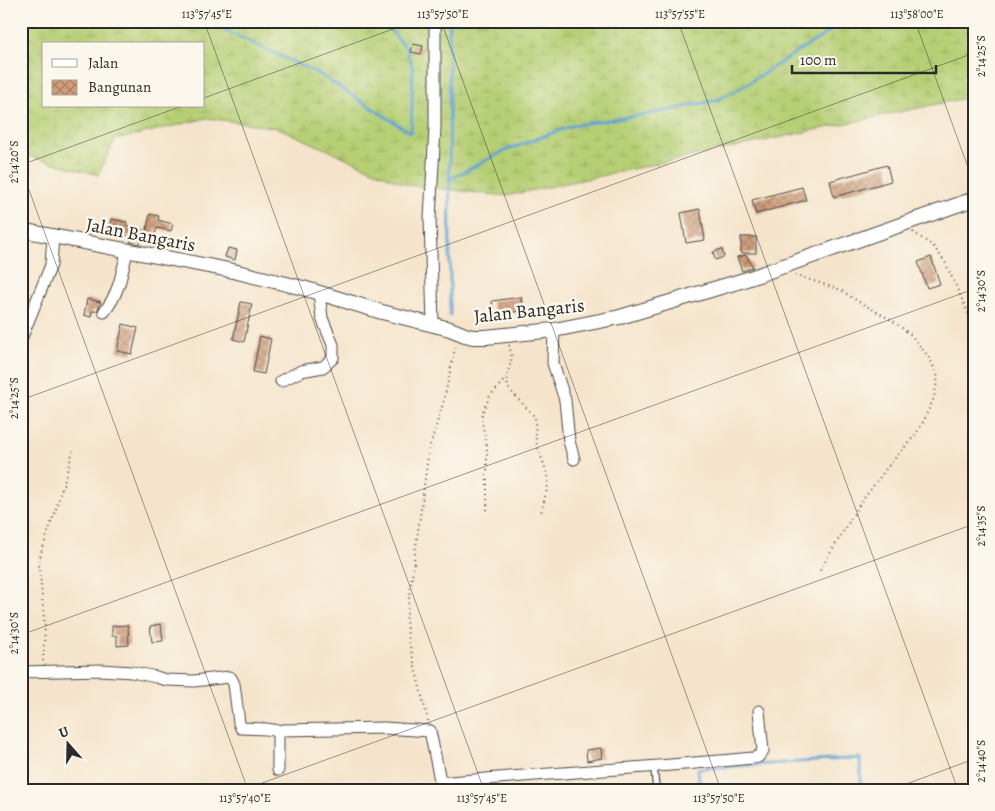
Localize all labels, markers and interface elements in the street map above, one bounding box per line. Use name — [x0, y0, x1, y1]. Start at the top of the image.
text: 113°57'45"E — [182, 6, 232, 22]
text: 113°57'50"E — [417, 6, 469, 22]
text: 113°57'55"E — [655, 6, 705, 22]
text: 113°58'00"E — [890, 6, 944, 22]
text: 2°14'25"S — [973, 35, 989, 77]
legend — [42, 42, 205, 108]
scale bar — [792, 42, 936, 74]
text: 100 m — [800, 50, 837, 70]
text: Jalan — [88, 53, 118, 73]
text: Bangunan — [88, 77, 151, 97]
text: 2°14'20"S — [6, 140, 22, 184]
street label: Jalan Bangaris — [84, 212, 198, 258]
text: 2°14'30"S — [973, 270, 989, 312]
street label: Jalan Bangaris — [472, 292, 586, 330]
text: 2°14'25"S — [6, 377, 22, 419]
text: 2°14'35"S — [973, 505, 989, 547]
text: 2°14'30"S — [6, 612, 22, 654]
north arrow — [42, 718, 92, 768]
text: U — [56, 722, 71, 743]
text: 2°14'40"S — [973, 740, 989, 782]
text: 113°57'40"E — [219, 790, 271, 806]
text: 113°57'45"E — [457, 790, 507, 806]
text: 113°57'50"E — [693, 790, 745, 806]

